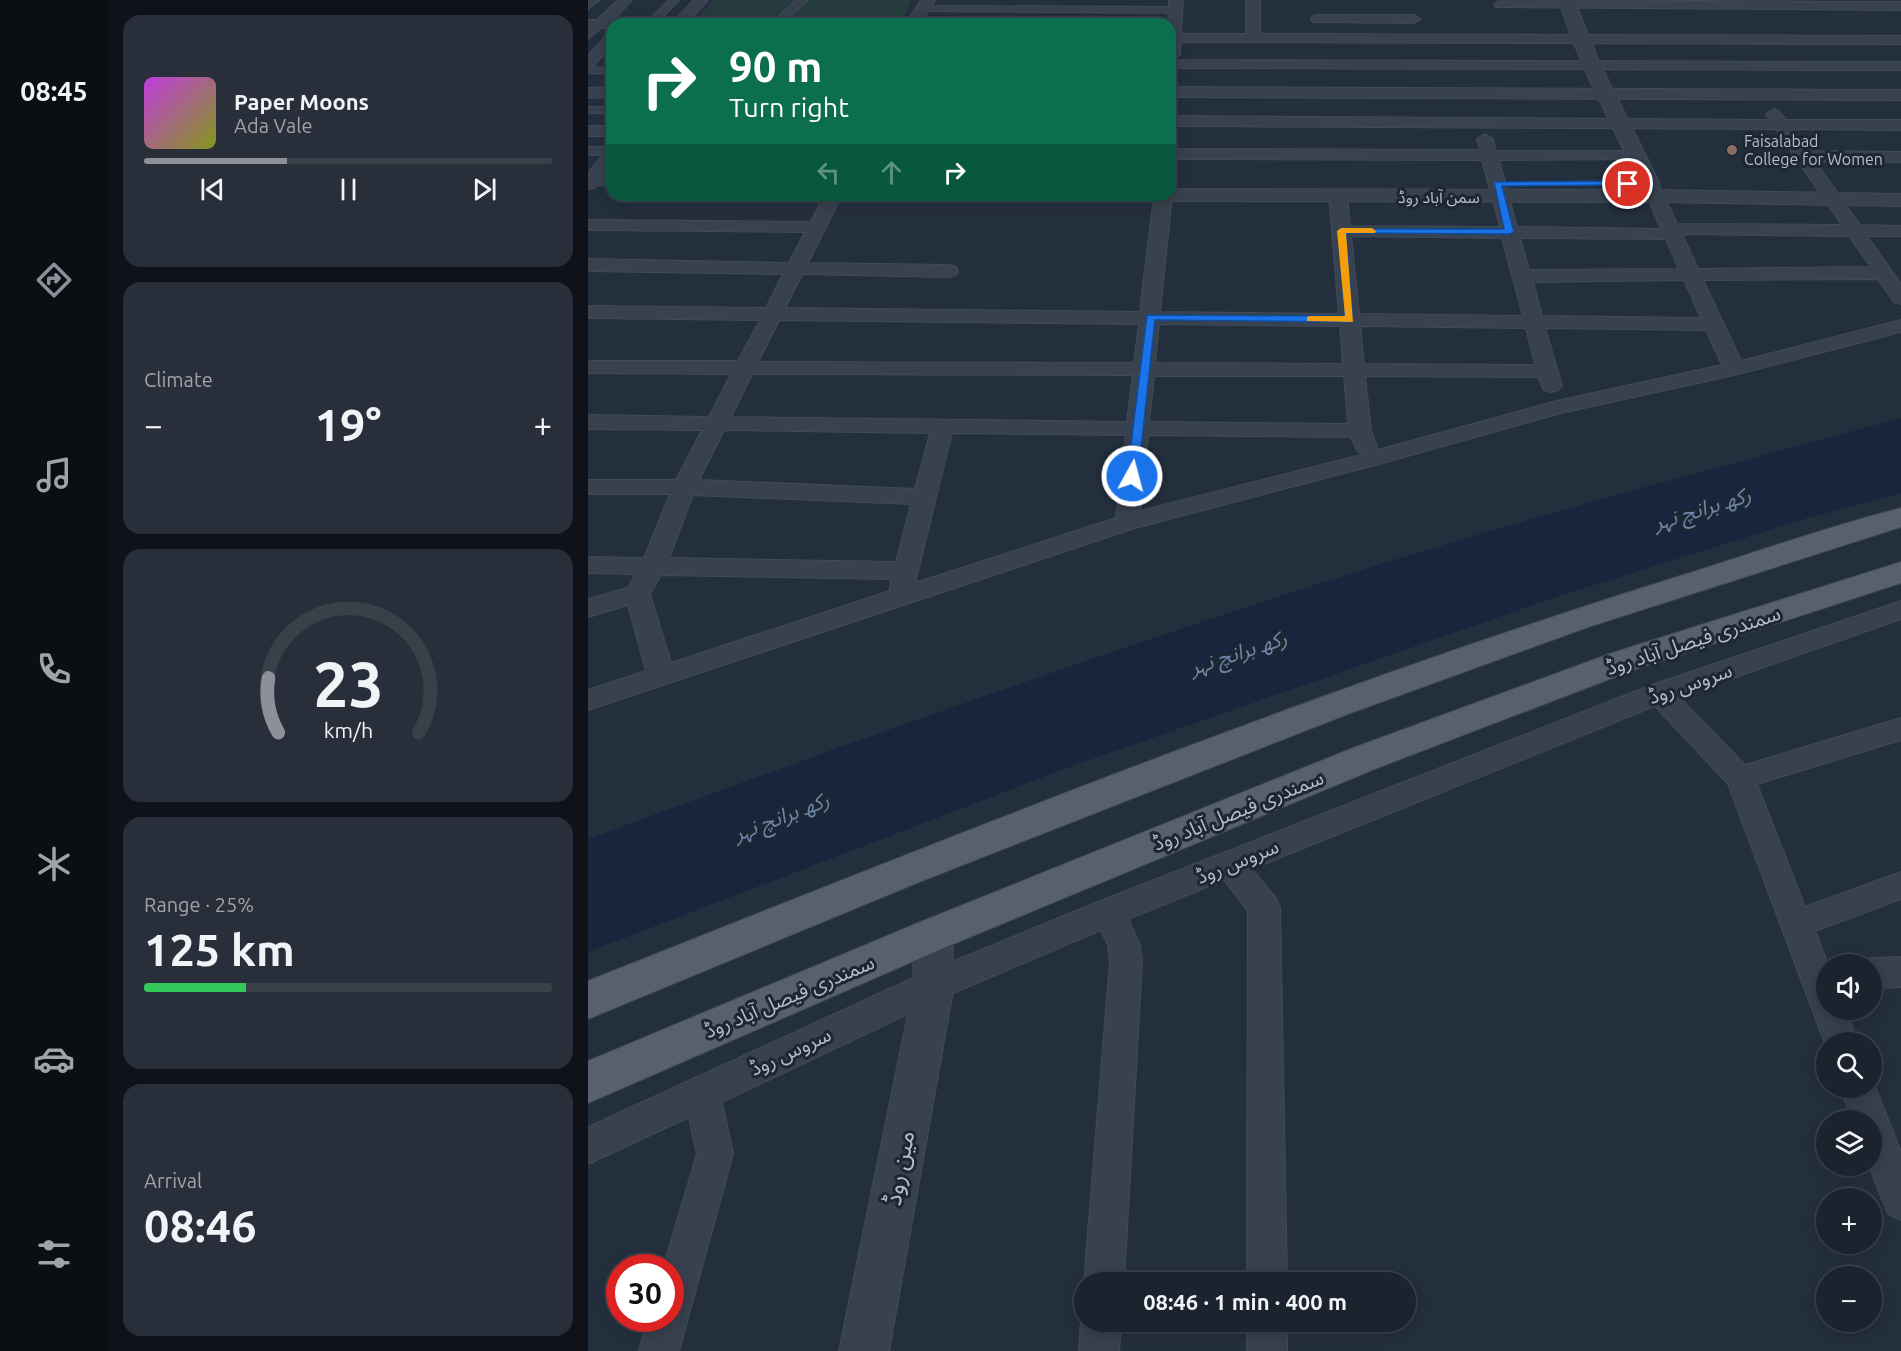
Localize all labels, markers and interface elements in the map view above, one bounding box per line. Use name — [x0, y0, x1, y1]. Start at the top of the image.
icon: right — [630, 42, 708, 120]
text: 90 m — [729, 43, 823, 90]
text: 08:45 — [20, 76, 88, 106]
text: Paper Moons — [234, 89, 369, 114]
text: Turn right — [729, 92, 849, 122]
text: Ada Vale — [234, 114, 312, 137]
place label: Faisalabad College for Women — [1744, 132, 1883, 168]
marker: Faisalabad College for Women — [1725, 143, 1739, 157]
icon: left — [812, 156, 845, 189]
icon: ahead — [875, 156, 908, 189]
icon: right — [938, 156, 971, 189]
pin — [1602, 158, 1653, 209]
icon: arrive — [1611, 167, 1644, 200]
icon: previous — [196, 173, 229, 206]
icon: pause — [332, 173, 365, 206]
icon: next — [468, 173, 501, 206]
street label: سمن آباد روڈ — [1398, 188, 1480, 207]
icon: directions — [33, 259, 75, 301]
text: Climate — [144, 368, 213, 391]
text: 19° — [315, 399, 381, 450]
text: − — [144, 406, 163, 443]
text: + — [533, 406, 552, 443]
position arrow — [1100, 444, 1164, 508]
icon: music — [33, 454, 75, 496]
water label: رکھ برانچ نہر — [1648, 482, 1755, 540]
street label: سمندری فیصل آباد روڈ — [1603, 601, 1784, 680]
water label: رکھ برانچ نہر — [1185, 625, 1291, 684]
icon: phone — [33, 648, 75, 690]
text: 23 — [313, 649, 383, 719]
street label: سروس روڈ — [1645, 658, 1735, 709]
text: km/h — [323, 718, 373, 742]
street label: سمندری فیصل آباد روڈ — [1149, 765, 1327, 856]
water label: رکھ برانچ نہر — [728, 787, 834, 851]
street label: سروس روڈ — [1192, 834, 1282, 889]
icon: climate — [33, 843, 75, 885]
text: Range · 25% — [144, 893, 254, 916]
text: 125 km — [144, 924, 295, 975]
street label: سمندری فیصل آباد روڈ — [701, 950, 878, 1043]
map controls — [1816, 954, 1882, 1332]
button: sound — [1816, 954, 1882, 1020]
street label: سروس روڈ — [746, 1022, 835, 1081]
button: search — [1816, 1032, 1882, 1098]
icon: car — [33, 1038, 75, 1080]
button: layers — [1816, 1110, 1882, 1176]
street label: مین روڈ — [879, 1128, 920, 1208]
text: Arrival — [144, 1169, 202, 1192]
button: + — [1816, 1188, 1882, 1254]
text: 08:46 — [144, 1200, 257, 1251]
icon: filters — [33, 1233, 75, 1275]
speed limit sign: 30 — [606, 1254, 684, 1332]
button: − — [1816, 1266, 1882, 1332]
text: 08:46 · 1 min · 400 m — [1143, 1289, 1347, 1314]

